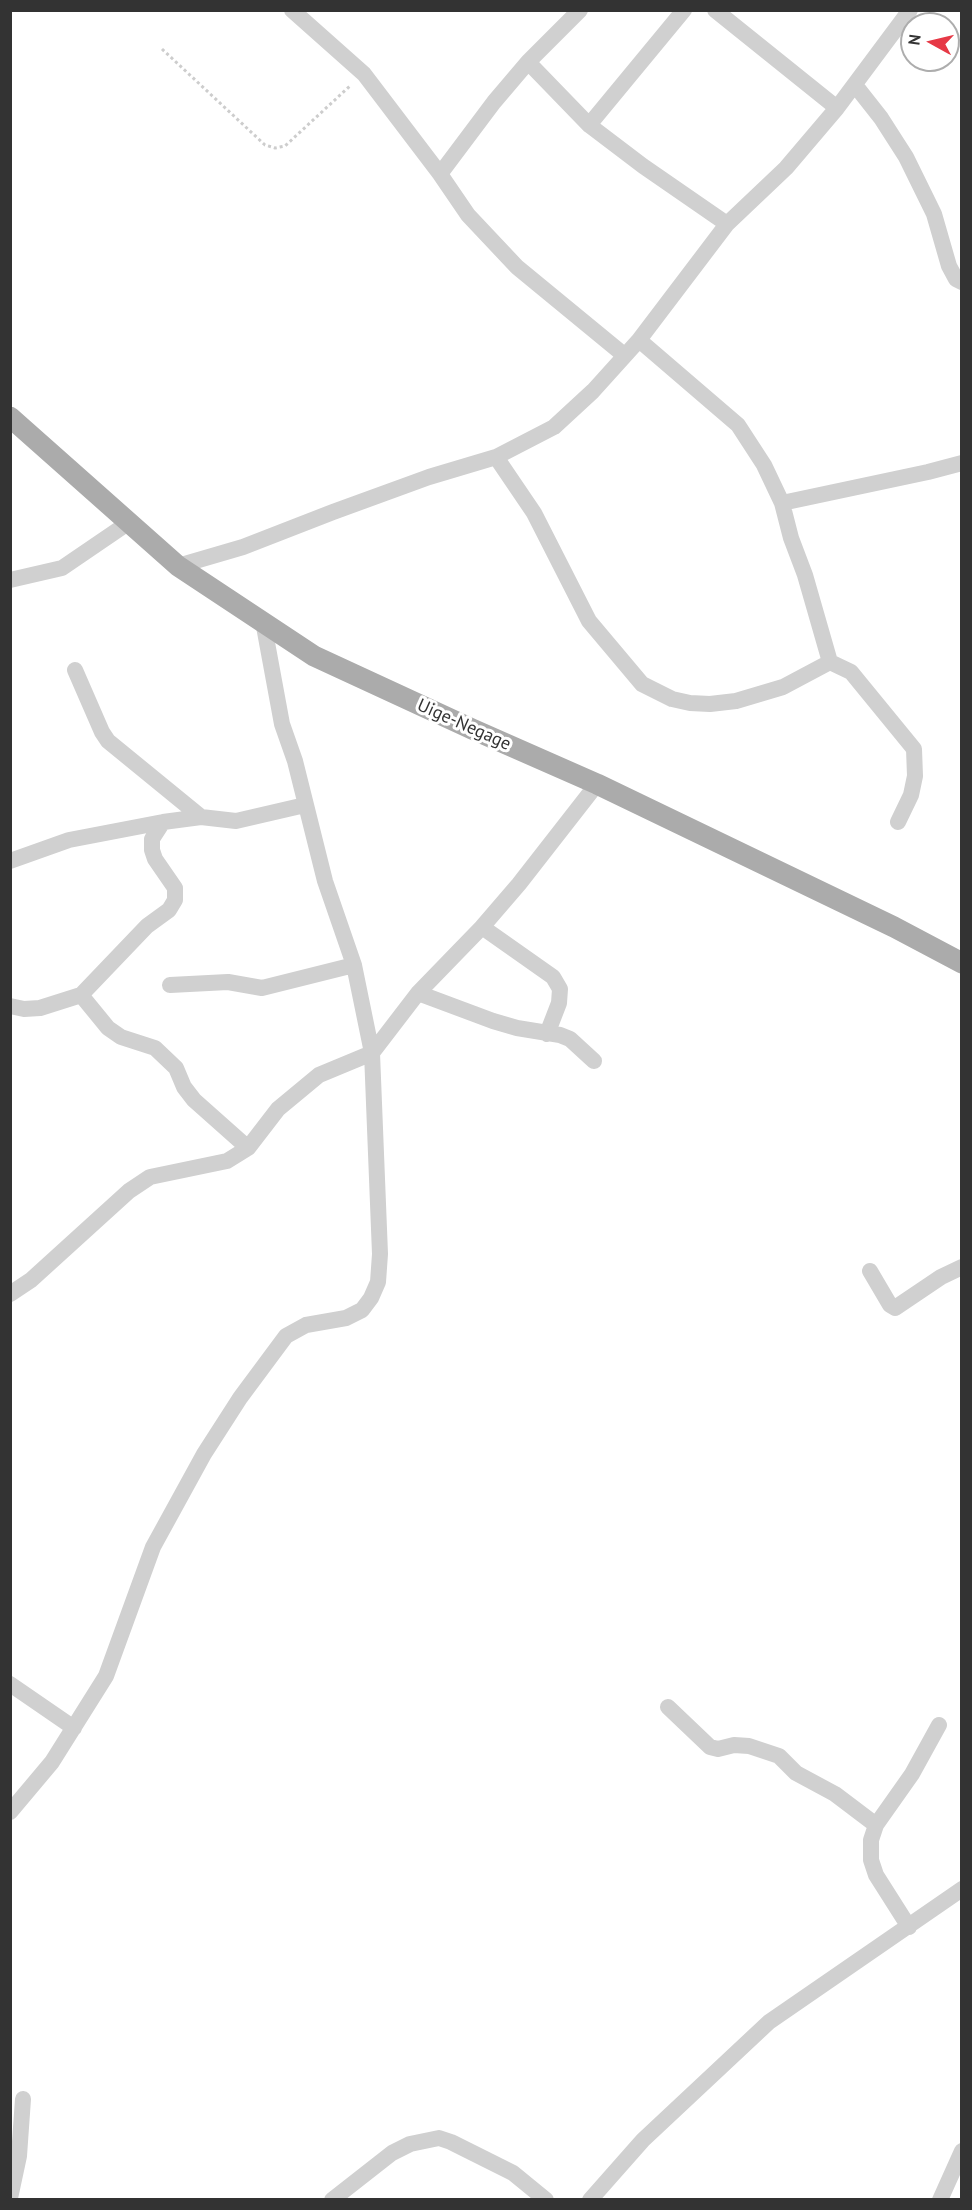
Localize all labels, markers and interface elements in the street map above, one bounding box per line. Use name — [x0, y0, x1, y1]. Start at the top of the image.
north arrow — [900, 12, 960, 72]
text: N — [904, 33, 925, 46]
street label: Uige-Negage — [414, 695, 514, 755]

